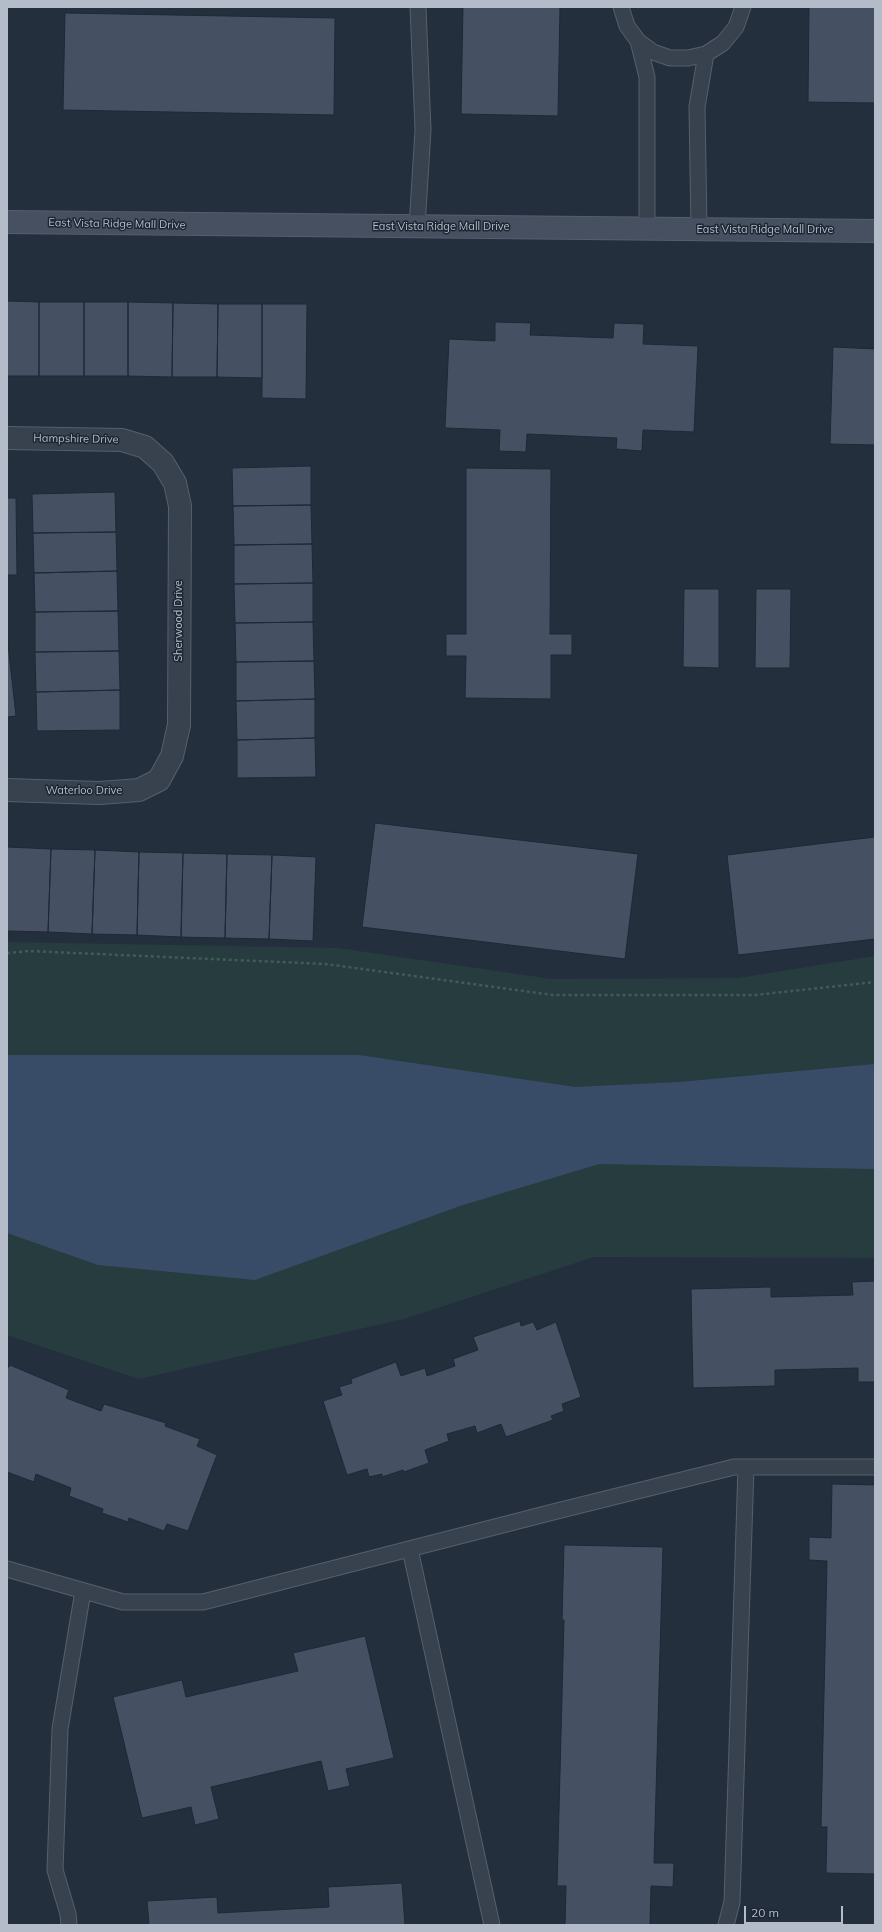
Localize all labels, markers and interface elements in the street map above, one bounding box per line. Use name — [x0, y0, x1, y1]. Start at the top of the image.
street label: East Vista Ridge Mall Drive — [48, 216, 186, 232]
street label: East Vista Ridge Mall Drive — [372, 220, 510, 234]
street label: East Vista Ridge Mall Drive — [696, 223, 834, 237]
street label: Hampshire Drive — [33, 432, 119, 446]
street label: Sherwood Drive — [172, 580, 186, 662]
street label: Waterloo Drive — [46, 784, 122, 798]
scale bar — [746, 1898, 845, 1924]
text: 20 m — [751, 1905, 779, 1920]

